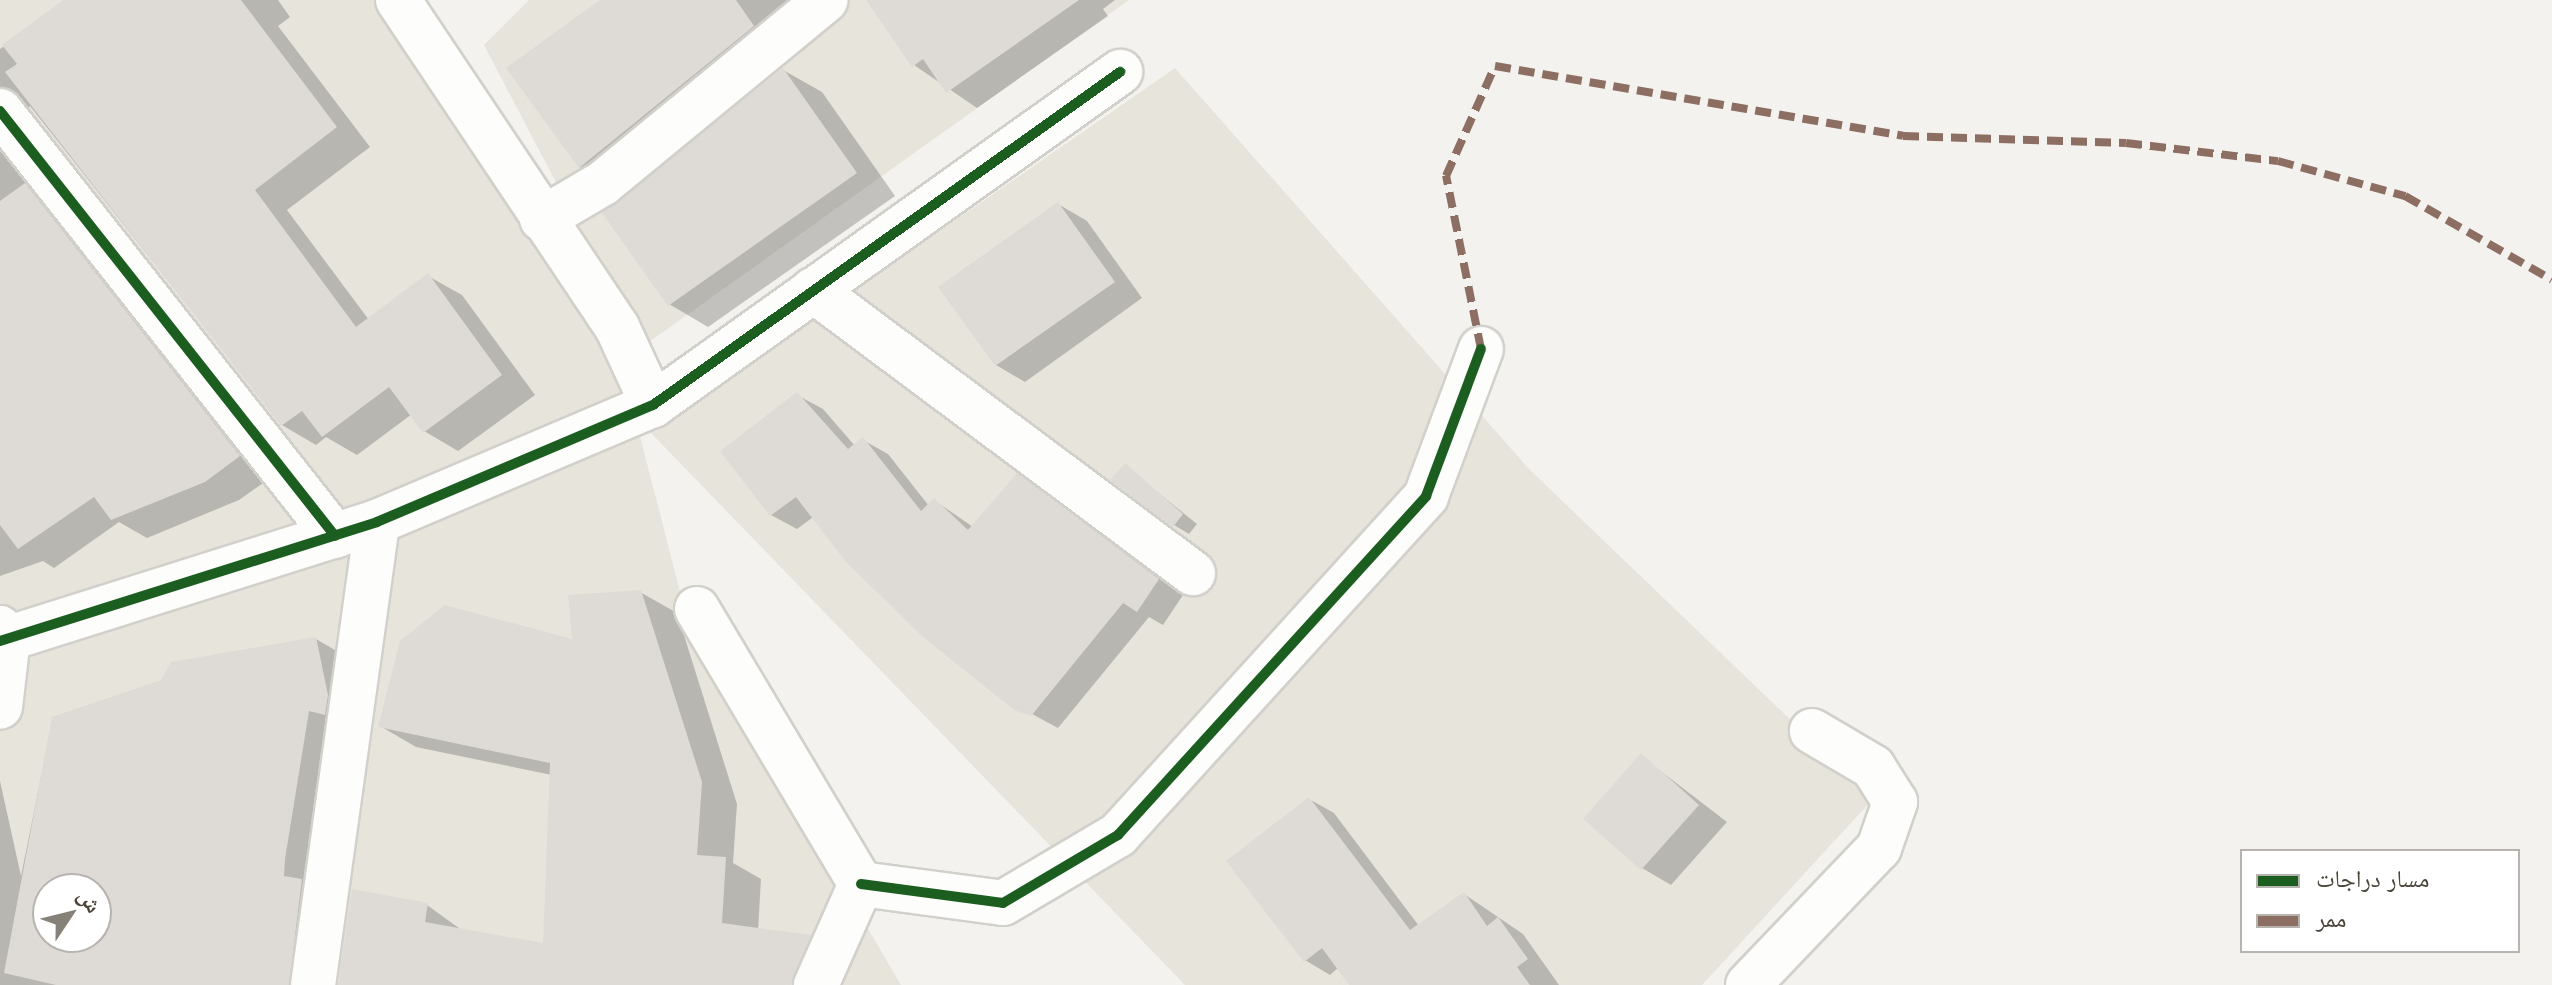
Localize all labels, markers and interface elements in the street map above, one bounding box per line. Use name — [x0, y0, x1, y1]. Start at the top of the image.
legend — [2240, 849, 2520, 953]
text: مسار دراجات — [2316, 863, 2429, 894]
north arrow — [32, 873, 112, 953]
text: ش — [72, 883, 108, 918]
text: ممر — [2316, 903, 2347, 934]

